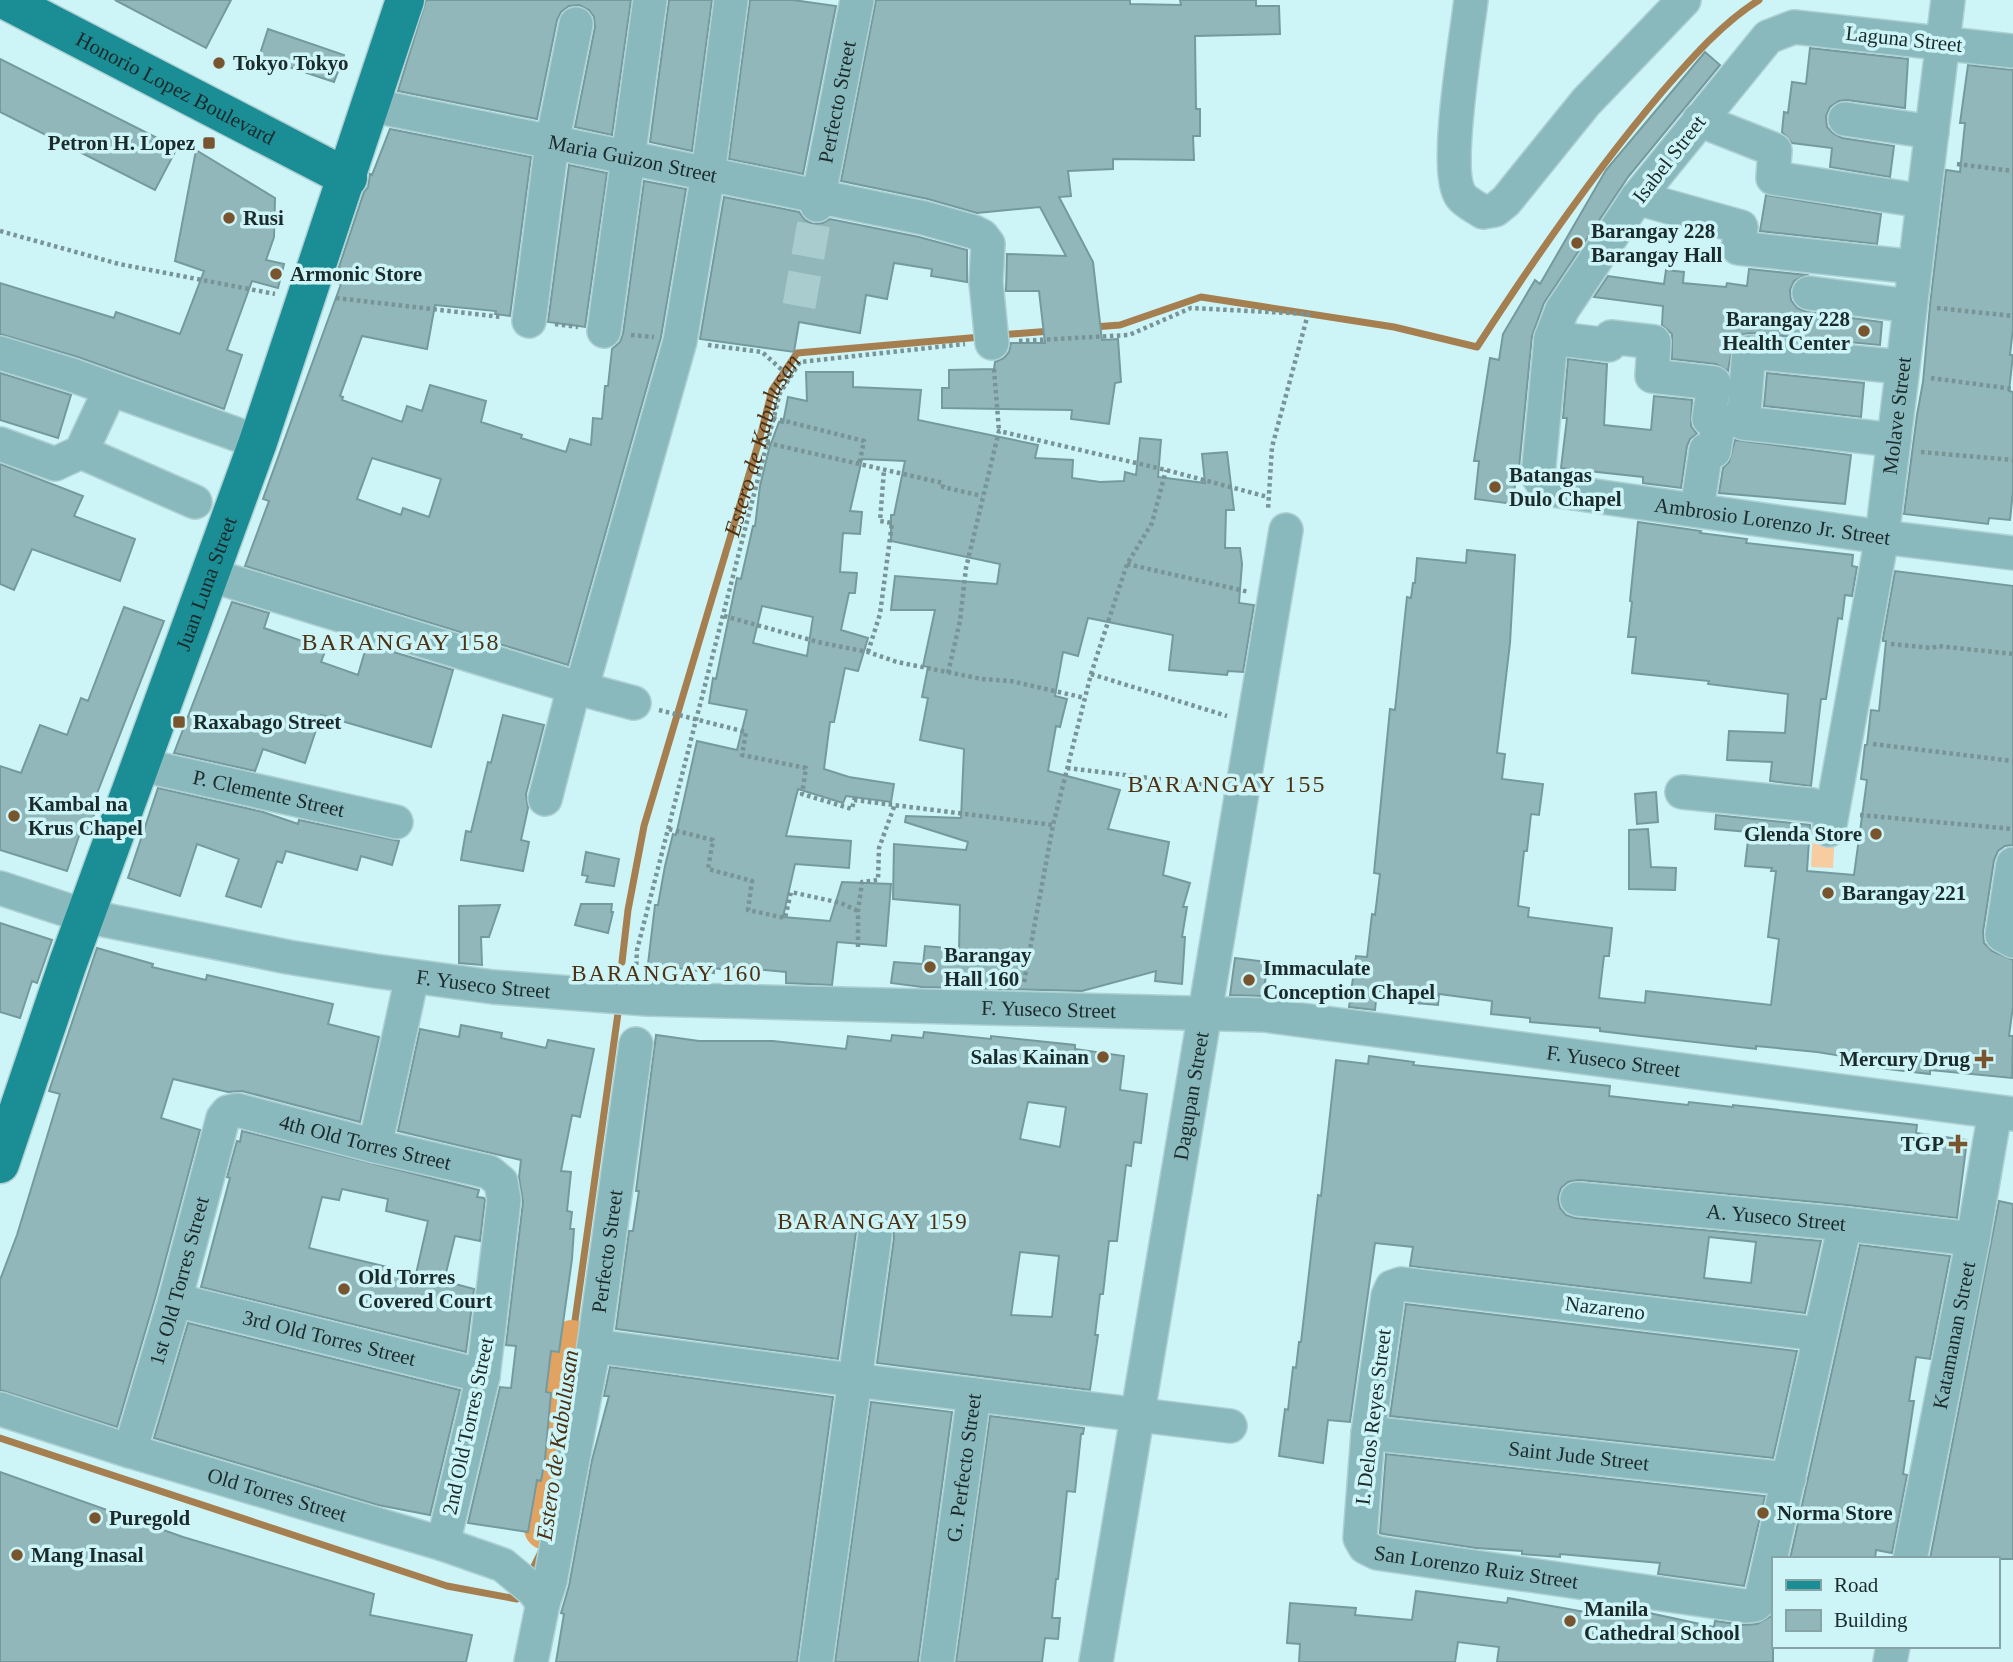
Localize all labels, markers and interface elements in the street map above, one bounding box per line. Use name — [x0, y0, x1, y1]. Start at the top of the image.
street label: Laguna Street — [1844, 21, 1964, 57]
street label: Honorio Lopez Boulevard — [72, 27, 279, 150]
street label: Perfecto Street — [813, 38, 861, 165]
place label: Tokyo Tokyo — [233, 51, 348, 75]
marker: Tokyo Tokyo — [211, 55, 227, 71]
street label: Isabel Street — [1627, 110, 1711, 208]
street label: Maria Guizon Street — [546, 130, 719, 187]
place label: Petron H. Lopez — [48, 131, 195, 155]
marker: Petron H. Lopez — [201, 135, 217, 151]
place label: Rusi — [243, 206, 284, 230]
marker: Rusi — [221, 210, 237, 226]
place label: Barangay 228 Barangay Hall — [1591, 219, 1722, 267]
marker: Barangay 228 Barangay Hall — [1569, 235, 1585, 251]
place label: Armonic Store — [290, 262, 422, 286]
marker: Armonic Store — [268, 266, 284, 282]
place label: Barangay 228 Health Center — [1722, 307, 1850, 355]
marker: Barangay 228 Health Center — [1856, 323, 1872, 339]
water label: Estero de Kabulusan — [719, 349, 806, 540]
street label: Molave Street — [1878, 355, 1916, 476]
place label: Batangas Dulo Chapel — [1509, 463, 1622, 511]
marker: Batangas Dulo Chapel — [1487, 479, 1503, 495]
street label: Ambrosio Lorenzo Jr. Street — [1653, 493, 1892, 550]
street label: Juan Luna Street — [171, 513, 242, 654]
district label: BARANGAY 158 — [302, 629, 500, 655]
place label: Raxabago Street — [193, 710, 341, 734]
marker: Raxabago Street — [171, 714, 187, 730]
street label: P. Clemente Street — [191, 765, 347, 822]
district label: BARANGAY 155 — [1128, 771, 1326, 797]
place label: Kambal na Krus Chapel — [28, 792, 143, 840]
marker: Kambal na Krus Chapel — [6, 808, 22, 824]
place label: Glenda Store — [1744, 822, 1862, 846]
marker: Glenda Store — [1868, 826, 1884, 842]
place label: Barangay 221 — [1842, 881, 1966, 905]
marker: Barangay 221 — [1820, 885, 1836, 901]
place label: Barangay Hall 160 — [944, 943, 1032, 991]
place label: Immaculate Conception Chapel — [1263, 956, 1435, 1004]
marker: Barangay Hall 160 — [922, 959, 938, 975]
district label: BARANGAY 160 — [571, 961, 763, 986]
street label: F. Yuseco Street — [415, 965, 551, 1003]
marker: Immaculate Conception Chapel — [1241, 972, 1257, 988]
street label: F. Yuseco Street — [981, 996, 1116, 1023]
street label: Dagupan Street — [1168, 1030, 1214, 1162]
street label: F. Yuseco Street — [1545, 1040, 1682, 1082]
place label: Salas Kainan — [971, 1045, 1089, 1069]
place label: Mercury Drug — [1839, 1047, 1970, 1071]
marker: Salas Kainan — [1095, 1049, 1111, 1065]
marker: Mercury Drug — [1976, 1051, 1992, 1067]
street label: 4th Old Torres Street — [277, 1110, 454, 1175]
place label: TGP — [1901, 1132, 1944, 1156]
marker: TGP — [1950, 1136, 1966, 1152]
street label: Perfecto Street — [587, 1188, 628, 1315]
street label: 1st Old Torres Street — [144, 1194, 214, 1368]
street label: A. Yuseco Street — [1705, 1199, 1847, 1236]
district label: BARANGAY 159 — [777, 1209, 969, 1234]
street label: Katamanan Street — [1928, 1259, 1980, 1411]
place label: Old Torres Covered Court — [358, 1265, 492, 1313]
marker: Old Torres Covered Court — [336, 1281, 352, 1297]
street label: Nazareno — [1564, 1291, 1646, 1325]
street label: 3rd Old Torres Street — [240, 1305, 418, 1371]
street label: I. Delos Reyes Street — [1350, 1327, 1396, 1506]
street label: 2nd Old Torres Street — [437, 1335, 499, 1517]
water label: Estero de Kabulusan — [532, 1348, 583, 1543]
street label: G. Perfecto Street — [942, 1392, 986, 1544]
street label: Saint Jude Street — [1507, 1436, 1650, 1476]
street label: Old Torres Street — [205, 1463, 350, 1527]
place label: Norma Store — [1777, 1501, 1893, 1525]
marker: Norma Store — [1755, 1505, 1771, 1521]
place label: Puregold — [109, 1506, 191, 1530]
marker: Puregold — [87, 1510, 103, 1526]
street label: San Lorenzo Ruiz Street — [1373, 1541, 1580, 1594]
place label: Mang Inasal — [31, 1543, 144, 1567]
marker: Mang Inasal — [9, 1547, 25, 1563]
legend — [1772, 1557, 1999, 1648]
text: Road — [1834, 1573, 1879, 1597]
place label: Manila Cathedral School — [1584, 1597, 1740, 1645]
text: Building — [1834, 1608, 1908, 1632]
marker: Manila Cathedral School — [1562, 1613, 1578, 1629]

